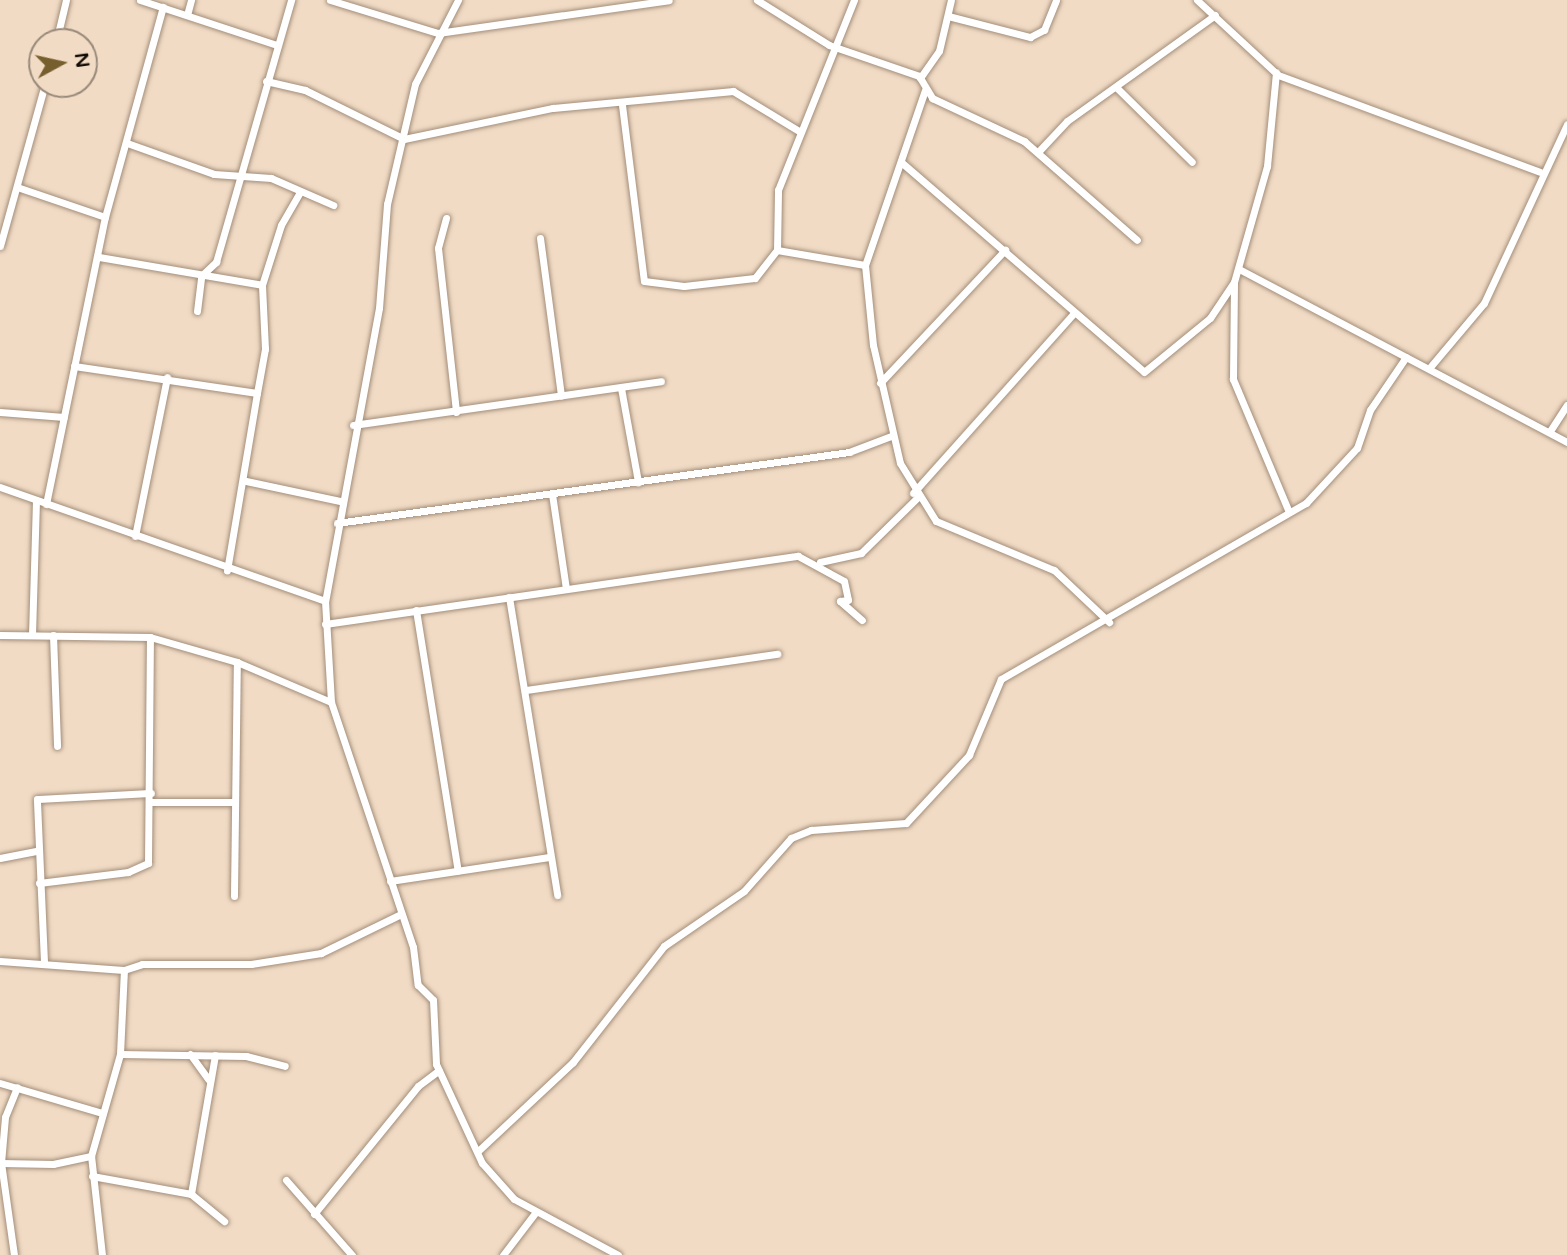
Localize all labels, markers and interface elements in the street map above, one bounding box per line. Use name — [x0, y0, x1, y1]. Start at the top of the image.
north arrow — [28, 28, 98, 98]
text: N — [70, 51, 94, 69]

